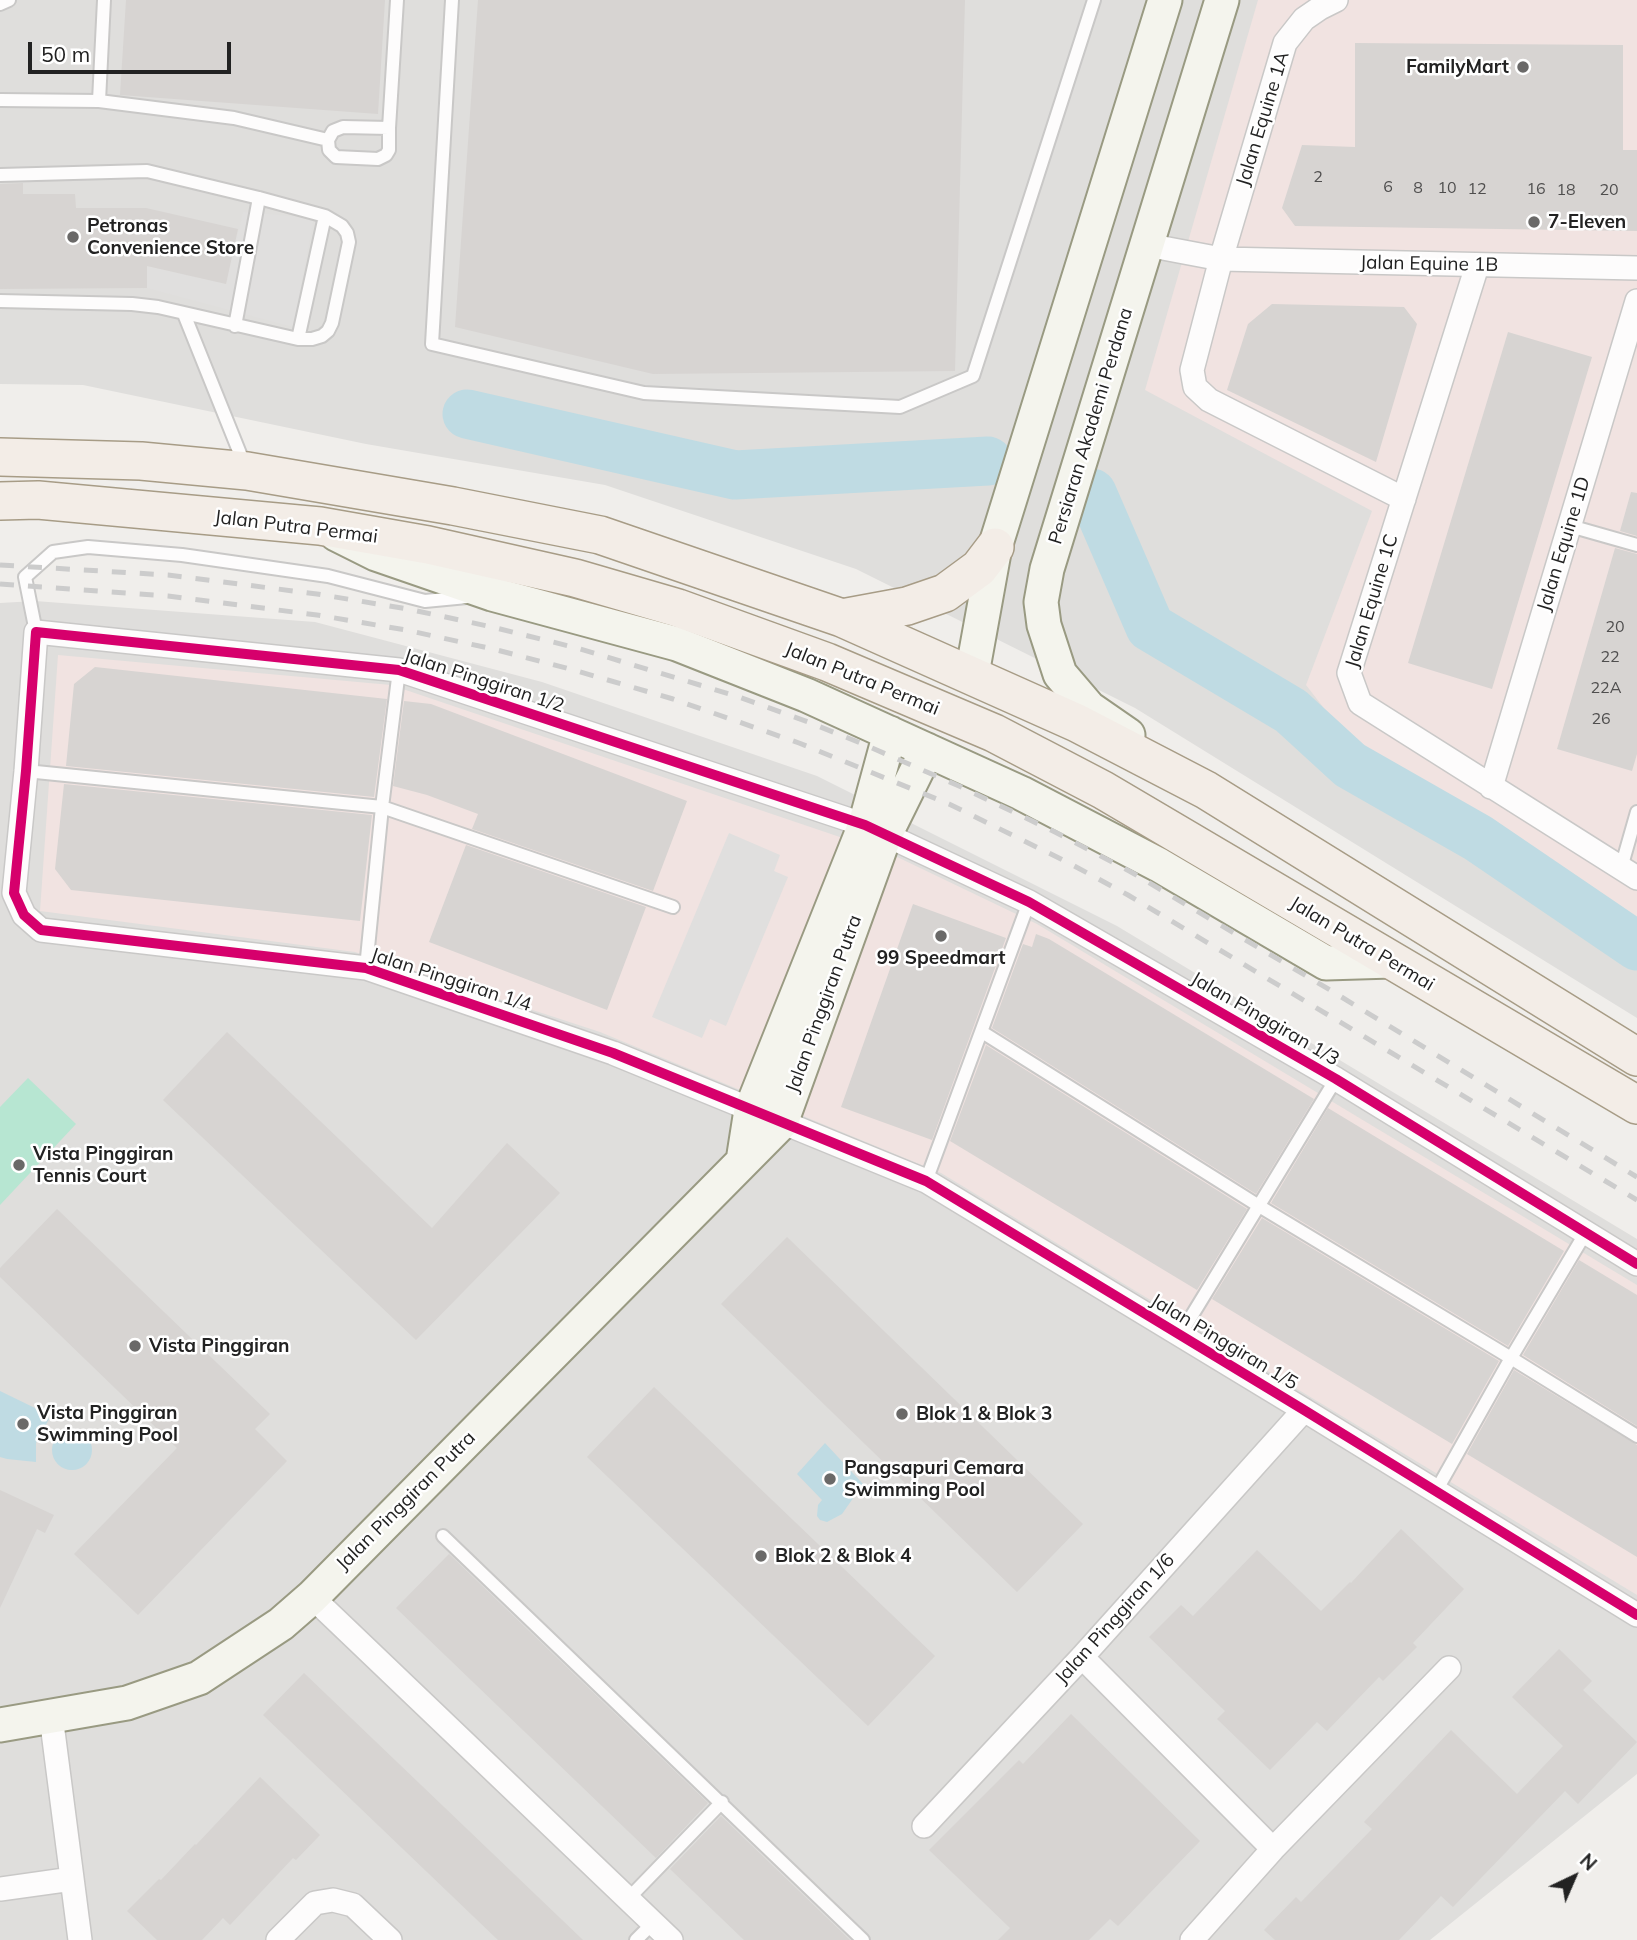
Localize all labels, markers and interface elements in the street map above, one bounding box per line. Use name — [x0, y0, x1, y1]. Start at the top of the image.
scale bar — [32, 28, 234, 72]
text: 50 m — [41, 41, 90, 67]
street label: Jalan Equine 1A — [1232, 49, 1294, 189]
place label: FamilyMart — [1406, 56, 1509, 78]
marker: FamilyMart — [1515, 59, 1531, 75]
house number: 2 — [1313, 167, 1323, 187]
house number: 6 — [1383, 177, 1393, 197]
house number: 8 — [1413, 178, 1423, 198]
house number: 10 — [1437, 178, 1457, 198]
house number: 12 — [1467, 179, 1487, 199]
house number: 16 — [1526, 179, 1546, 199]
house number: 18 — [1556, 180, 1576, 200]
house number: 20 — [1599, 180, 1619, 200]
place label: 7-Eleven — [1548, 211, 1626, 233]
marker: 7-Eleven — [1526, 214, 1542, 230]
place label: Petronas Convenience Store — [87, 215, 254, 259]
marker: Petronas Convenience Store — [65, 229, 81, 245]
street label: Jalan Equine 1B — [1360, 251, 1498, 277]
street label: Persiaran Akademi Perdana — [1044, 305, 1138, 547]
street label: Jalan Equine 1D — [1533, 474, 1595, 614]
street label: Jalan Putra Permai — [213, 506, 379, 548]
street label: Jalan Equine 1C — [1341, 531, 1403, 671]
house number: 20 — [1605, 617, 1625, 637]
street label: Jalan Putra Permai — [781, 638, 943, 720]
street label: Jalan Pinggiran 1/2 — [401, 644, 567, 718]
house number: 22 — [1600, 647, 1620, 667]
house number: 22A — [1591, 678, 1621, 698]
house number: 26 — [1591, 709, 1611, 729]
street label: Jalan Putra Permai — [1286, 892, 1438, 996]
street label: Jalan Pinggiran Putra — [781, 912, 867, 1096]
marker: 99 Speedmart — [933, 928, 949, 944]
street label: Jalan Pinggiran 1/4 — [368, 943, 534, 1017]
place label: 99 Speedmart — [877, 947, 1005, 969]
street label: Jalan Pinggiran 1/3 — [1187, 967, 1343, 1071]
place label: Vista Pinggiran Tennis Court — [33, 1143, 174, 1187]
marker: Vista Pinggiran Tennis Court — [11, 1157, 27, 1173]
street label: Jalan Pinggiran 1/5 — [1146, 1289, 1302, 1395]
place label: Vista Pinggiran — [149, 1335, 290, 1357]
marker: Vista Pinggiran — [127, 1338, 143, 1354]
place label: Vista Pinggiran Swimming Pool — [37, 1402, 178, 1446]
place label: Blok 1 & Blok 3 — [916, 1403, 1052, 1425]
marker: Blok 1 & Blok 3 — [894, 1406, 910, 1422]
marker: Vista Pinggiran Swimming Pool — [15, 1416, 31, 1432]
street label: Jalan Pinggiran Putra — [332, 1427, 480, 1575]
place label: Pangsapuri Cemara Swimming Pool — [844, 1457, 1024, 1501]
marker: Pangsapuri Cemara Swimming Pool — [822, 1471, 838, 1487]
place label: Blok 2 & Blok 4 — [775, 1545, 911, 1567]
marker: Blok 2 & Blok 4 — [753, 1548, 769, 1564]
street label: Jalan Pinggiran 1/6 — [1050, 1549, 1180, 1689]
north arrow — [1539, 1842, 1609, 1912]
text: N — [1575, 1848, 1602, 1876]

